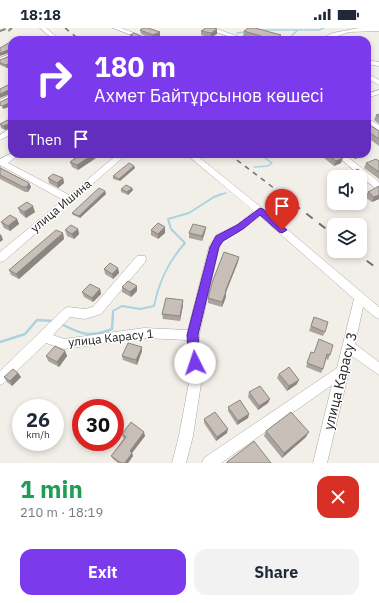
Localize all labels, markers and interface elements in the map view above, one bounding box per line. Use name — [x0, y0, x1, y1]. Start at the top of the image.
text: 18:18 — [20, 5, 61, 24]
text: 180 m — [94, 48, 176, 85]
icon: right — [28, 52, 80, 104]
text: Ахмет Байтұрсынов көшесі — [94, 84, 324, 107]
icon: arrive — [70, 128, 92, 150]
text: Then — [28, 130, 62, 149]
map controls — [327, 170, 367, 258]
button: sound — [327, 170, 367, 210]
street label: улица Ишина — [27, 175, 95, 235]
pin — [265, 189, 299, 230]
icon: arrive — [271, 195, 293, 217]
button: layers — [327, 218, 367, 258]
street label: улица Карасу 1 — [68, 326, 154, 349]
street label: улица Карасу 3 — [319, 330, 361, 432]
position arrow — [174, 342, 216, 384]
speed limit sign: 30 — [72, 399, 124, 451]
text: 26 — [26, 406, 50, 433]
text: km/h — [26, 428, 50, 441]
text: 1 min — [20, 473, 83, 505]
button: close — [317, 476, 359, 518]
text: 210 m · 18:19 — [20, 504, 103, 521]
button: Exit — [20, 549, 186, 595]
button: Share — [194, 549, 359, 595]

